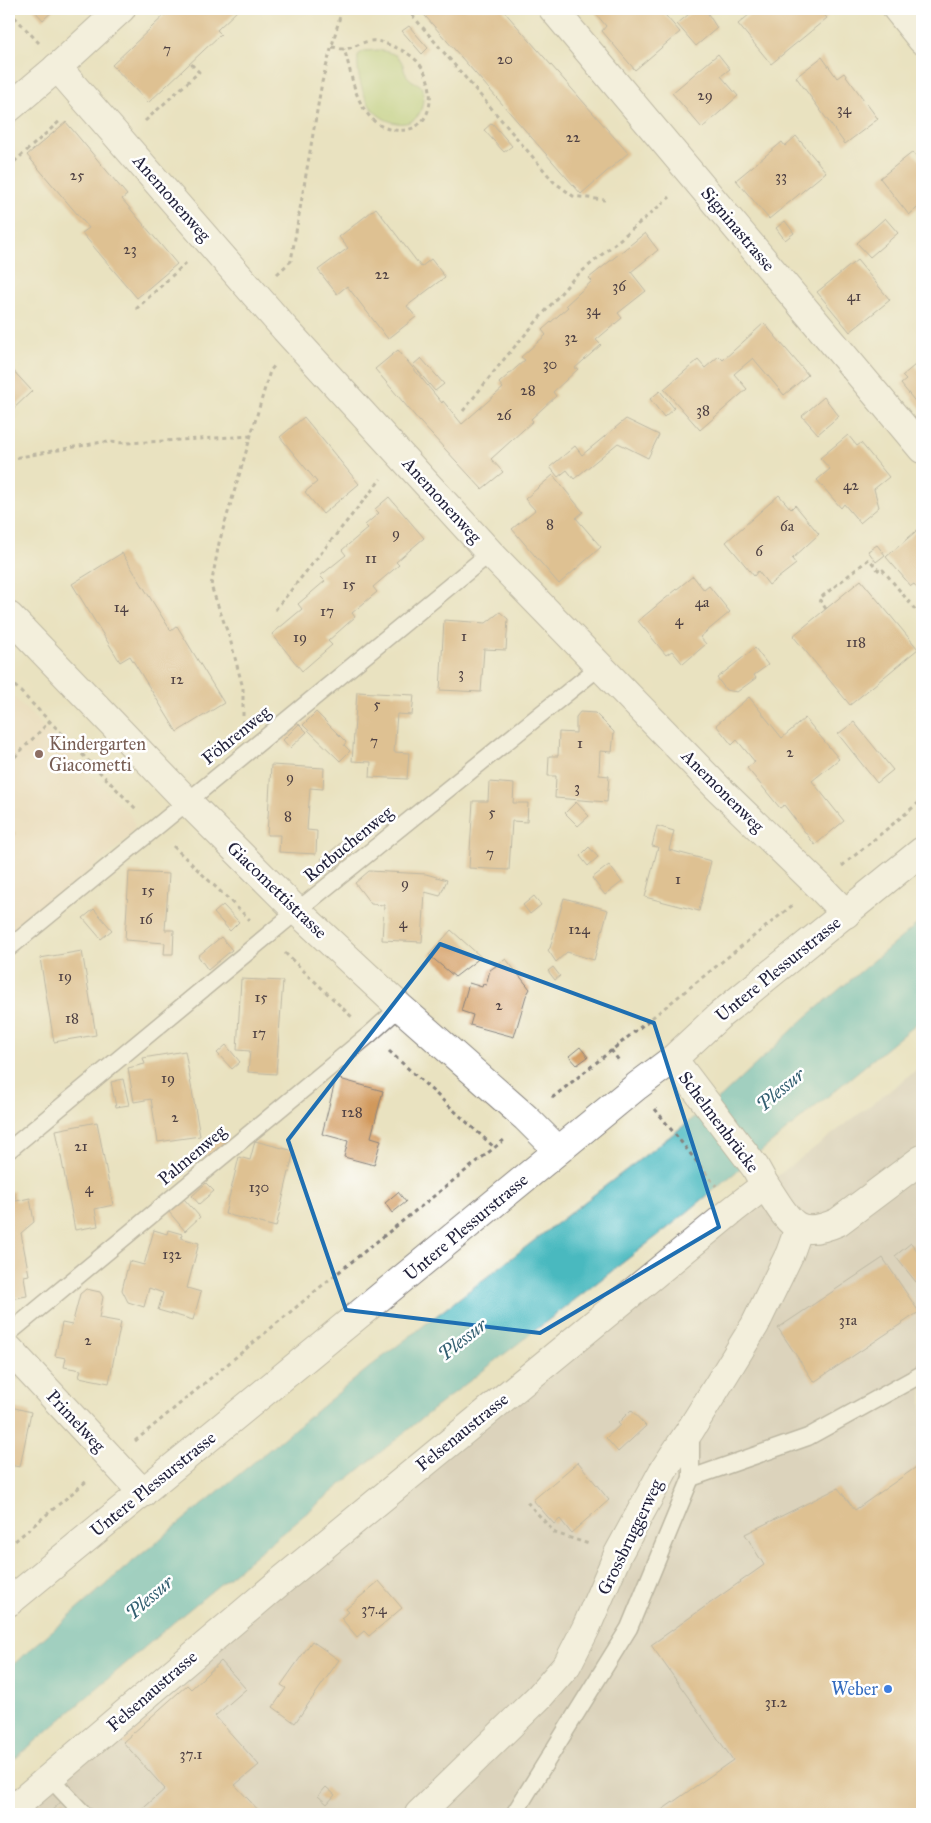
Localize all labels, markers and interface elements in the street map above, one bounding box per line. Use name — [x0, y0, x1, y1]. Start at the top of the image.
house number: 7 — [163, 40, 171, 58]
house number: 20 — [497, 50, 513, 68]
house number: 29 — [697, 86, 713, 104]
house number: 34 — [837, 100, 852, 118]
house number: 22 — [566, 128, 581, 146]
street label: Anemonenweg — [127, 149, 216, 247]
house number: 25 — [70, 166, 84, 184]
house number: 33 — [775, 167, 787, 185]
street label: Signinastrasse — [695, 182, 780, 276]
house number: 23 — [123, 240, 137, 258]
house number: 22 — [375, 265, 390, 283]
house number: 36 — [612, 277, 627, 295]
house number: 41 — [847, 287, 861, 305]
house number: 34 — [586, 301, 601, 319]
house number: 32 — [564, 328, 578, 346]
house number: 30 — [543, 355, 557, 373]
house number: 28 — [520, 381, 536, 399]
house number: 38 — [696, 401, 710, 419]
house number: 26 — [496, 406, 513, 424]
street label: Anemonenweg — [396, 452, 487, 549]
house number: 42 — [843, 476, 859, 494]
house number: 8 — [546, 515, 554, 533]
house number: 6a — [780, 517, 795, 535]
house number: 9 — [392, 524, 400, 542]
house number: 6 — [755, 542, 764, 560]
house number: 11 — [365, 549, 377, 567]
house number: 15 — [343, 575, 355, 593]
house number: 4a — [695, 593, 710, 611]
house number: 14 — [114, 598, 129, 616]
house number: 17 — [320, 602, 334, 620]
house number: 4 — [675, 611, 684, 629]
house number: 1 — [461, 627, 467, 645]
house number: 19 — [293, 628, 307, 646]
house number: 118 — [846, 633, 866, 651]
house number: 3 — [458, 664, 464, 682]
house number: 12 — [170, 670, 184, 688]
house number: 5 — [374, 695, 381, 713]
street label: Föhrenweg — [197, 700, 276, 770]
house number: 7 — [370, 732, 378, 750]
place label: Kindergarten Giacometti — [49, 733, 146, 776]
house number: 1 — [577, 734, 583, 752]
house number: 2 — [786, 743, 794, 761]
street label: Anemonenweg — [676, 744, 769, 838]
marker: Kindergarten Giacometti — [33, 748, 45, 760]
house number: 9 — [286, 768, 294, 786]
house number: 3 — [574, 778, 580, 796]
street label: Rotbuchenweg — [299, 801, 398, 887]
house number: 5 — [489, 803, 496, 821]
house number: 8 — [284, 807, 292, 825]
street label: Giacomettistrasse — [222, 837, 332, 943]
house number: 7 — [486, 844, 494, 862]
house number: 1 — [675, 870, 681, 888]
house number: 9 — [401, 874, 409, 892]
house number: 15 — [142, 881, 154, 899]
house number: 16 — [139, 910, 154, 928]
street label: Untere Plessurstrasse — [711, 912, 845, 1026]
house number: 4 — [399, 914, 408, 932]
house number: 124 — [568, 920, 590, 938]
house number: 19 — [58, 967, 72, 985]
house number: 15 — [255, 988, 267, 1006]
house number: 2 — [495, 996, 503, 1014]
house number: 18 — [65, 1009, 79, 1027]
house number: 17 — [252, 1024, 266, 1042]
water label: Plessur — [752, 1062, 810, 1116]
street label: Schelmenbrücke — [674, 1067, 764, 1177]
house number: 19 — [161, 1069, 175, 1087]
house number: 128 — [341, 1103, 363, 1121]
house number: 2 — [171, 1108, 179, 1126]
street label: Palmenweg — [153, 1120, 232, 1191]
house number: 21 — [74, 1137, 88, 1155]
street label: Untere Plessurstrasse — [399, 1169, 533, 1285]
house number: 130 — [249, 1178, 269, 1196]
house number: 4 — [85, 1179, 94, 1197]
house number: 132 — [162, 1245, 182, 1263]
house number: 31a — [839, 1311, 858, 1329]
water label: Plessur — [433, 1313, 492, 1366]
house number: 2 — [84, 1331, 92, 1349]
street label: Primelweg — [41, 1385, 111, 1458]
street label: Felsenaustrasse — [411, 1388, 513, 1476]
street label: Untere Plessurstrasse — [86, 1427, 220, 1541]
street label: Grossbruggerweg — [593, 1475, 669, 1599]
water label: Plessur — [121, 1570, 179, 1624]
house number: 37.4 — [361, 1600, 387, 1618]
street label: Felsenaustrasse — [102, 1646, 202, 1736]
place label: Weber — [831, 1678, 878, 1700]
marker: Weber — [882, 1683, 894, 1695]
house number: 31.2 — [765, 1693, 788, 1711]
house number: 37.1 — [180, 1745, 203, 1763]

